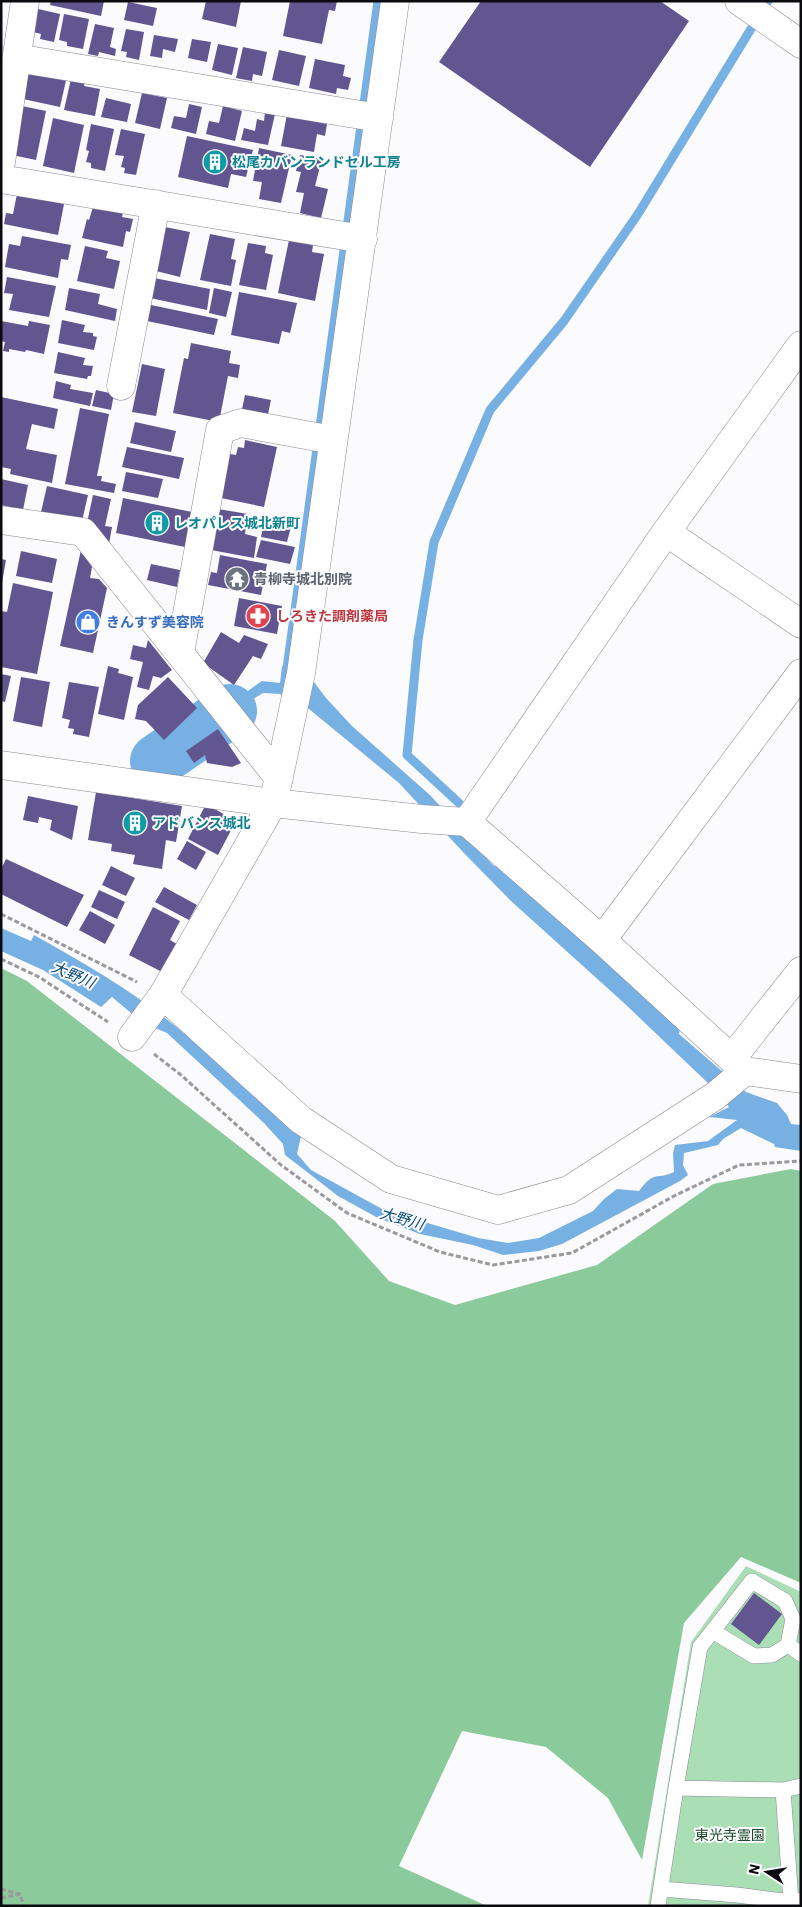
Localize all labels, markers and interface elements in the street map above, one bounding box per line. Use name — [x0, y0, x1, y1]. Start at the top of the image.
building icon: 松尾カバンランドセル工房 — [202, 149, 228, 175]
place label: 松尾カバンランドセル工房 — [232, 153, 401, 171]
building icon: レオパレス城北新町 — [144, 510, 170, 536]
place label: レオパレス城北新町 — [174, 514, 300, 532]
temple icon: 青柳寺城北別院 — [224, 566, 250, 592]
place label: 青柳寺城北別院 — [254, 570, 352, 588]
pharmacy icon: しろきた調剤薬局 — [245, 603, 271, 629]
place label: しろきた調剤薬局 — [276, 607, 388, 625]
shop icon: きんすず美容院 — [75, 609, 101, 635]
place label: きんすず美容院 — [106, 613, 204, 631]
building icon: アドバンス城北 — [122, 810, 148, 836]
place label: アドバンス城北 — [152, 814, 250, 832]
water label: 大野川 — [49, 957, 99, 993]
water label: 大野川 — [378, 1203, 428, 1234]
park label: 東光寺霊園 — [695, 1826, 765, 1844]
north arrow — [742, 1847, 792, 1897]
text: N — [744, 1862, 764, 1876]

